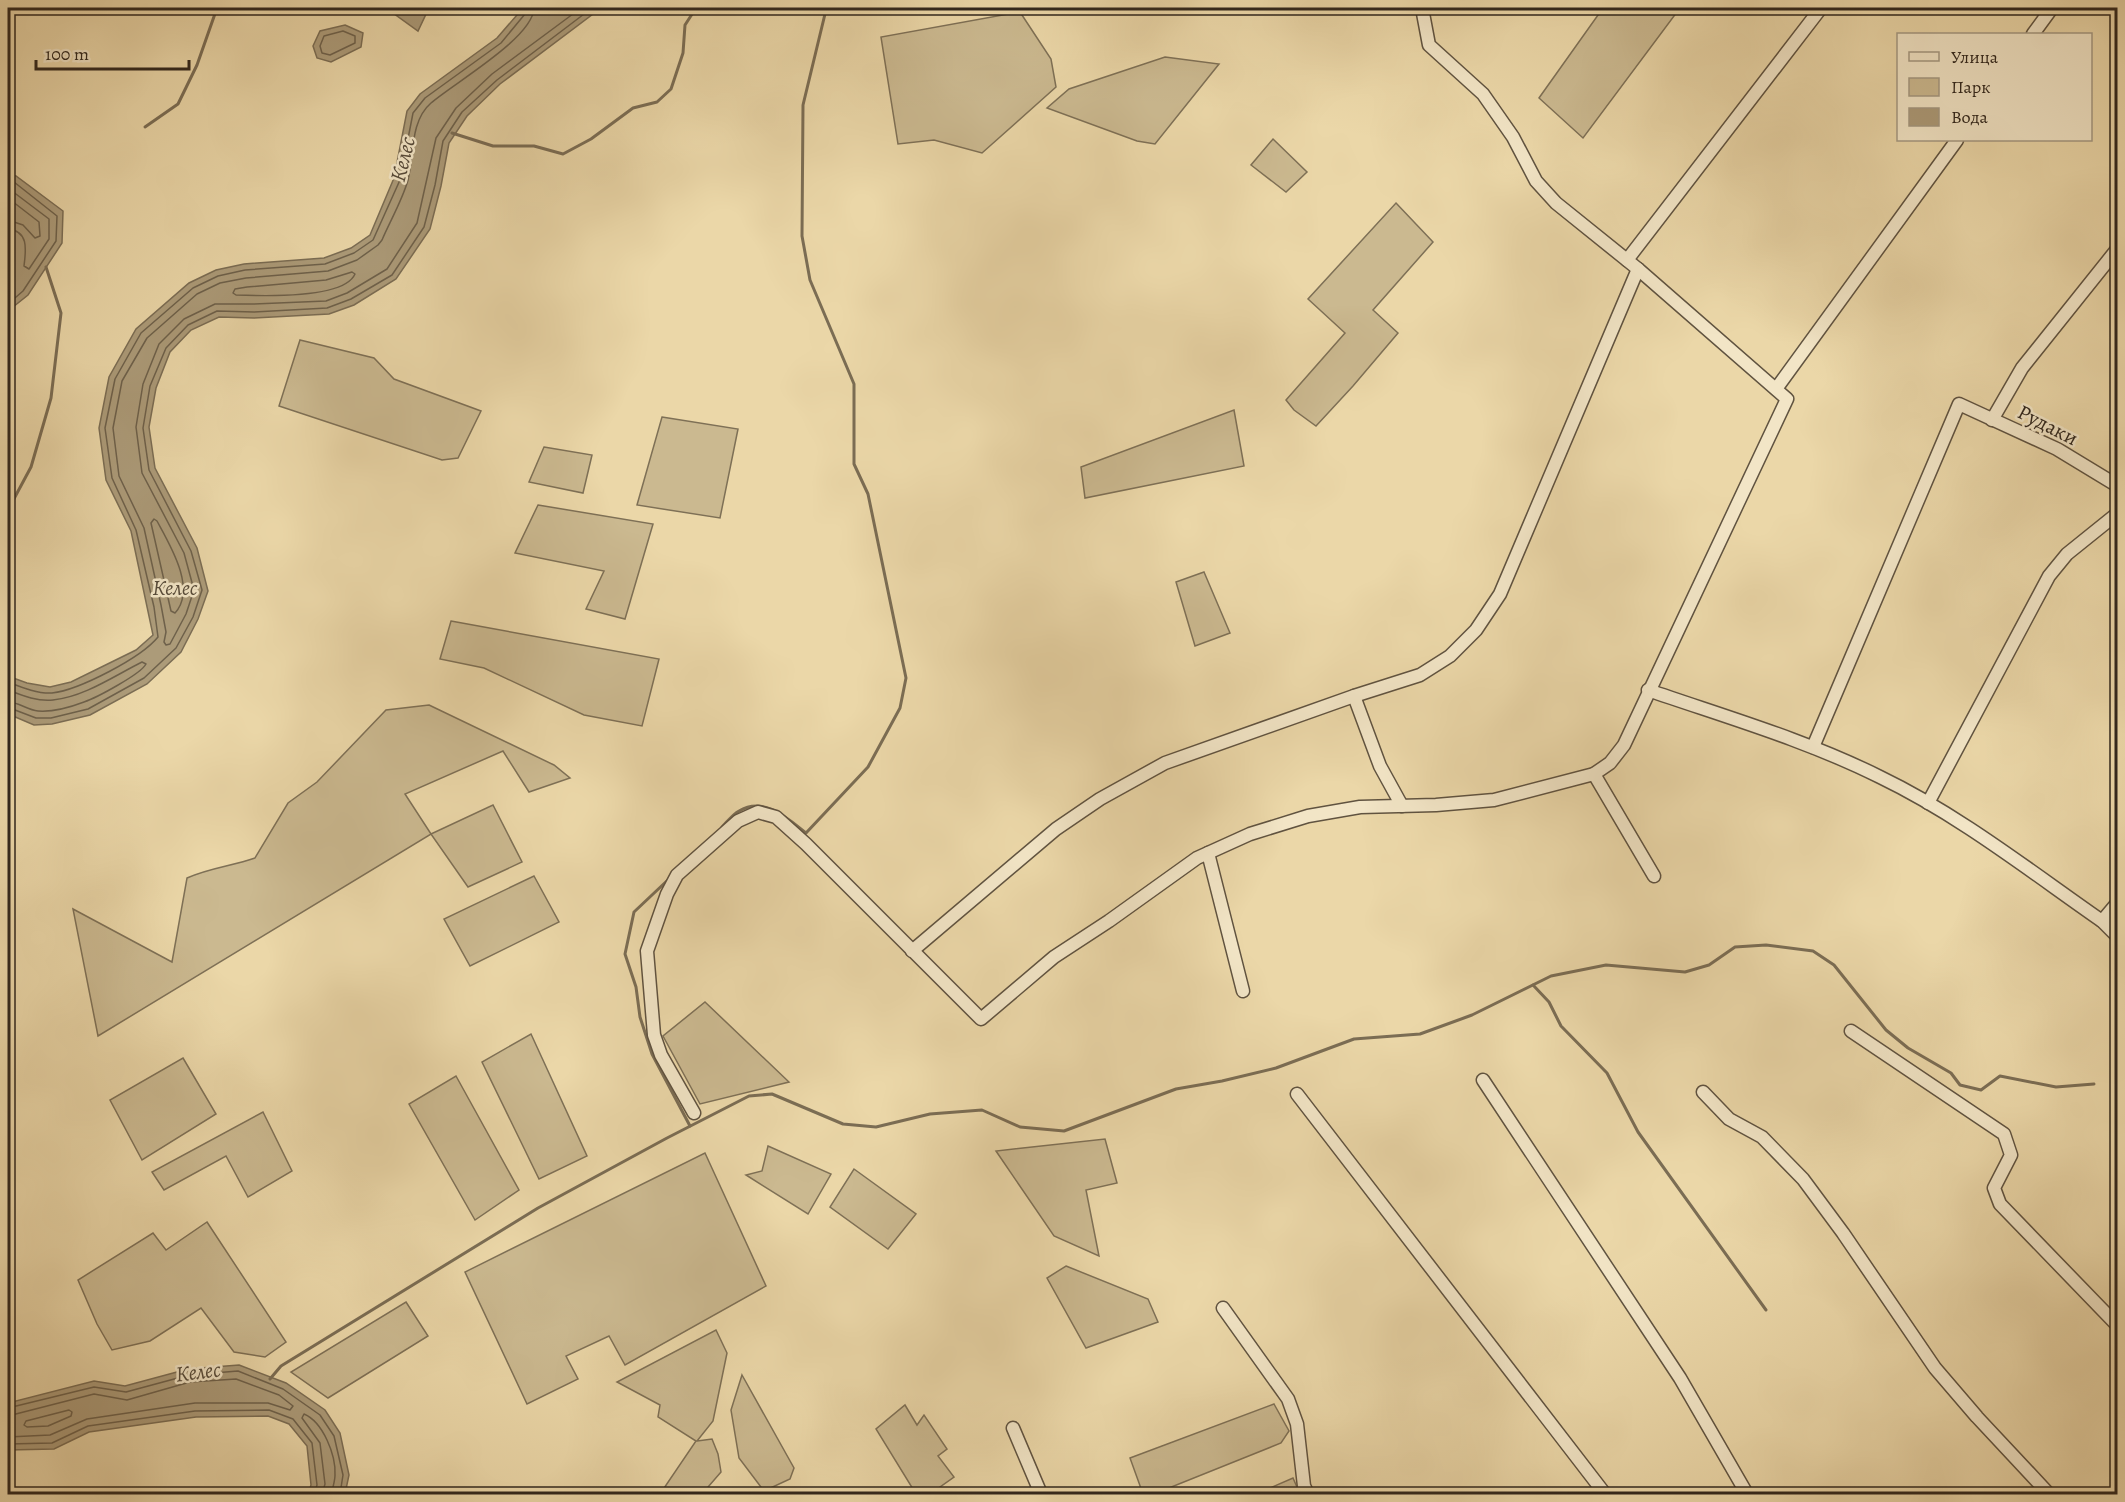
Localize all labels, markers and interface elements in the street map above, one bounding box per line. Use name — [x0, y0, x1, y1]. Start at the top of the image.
scale bar — [36, 33, 189, 71]
legend — [1897, 33, 2092, 141]
text: 100 m — [45, 42, 89, 66]
text: Улица — [1951, 45, 1999, 69]
text: Парк — [1951, 75, 1991, 99]
text: Вода — [1951, 105, 1989, 129]
water label: Келес — [383, 133, 423, 185]
street label: Рудаки — [2013, 398, 2083, 452]
water label: Келес — [152, 573, 198, 603]
water label: Келес — [174, 1354, 223, 1390]

